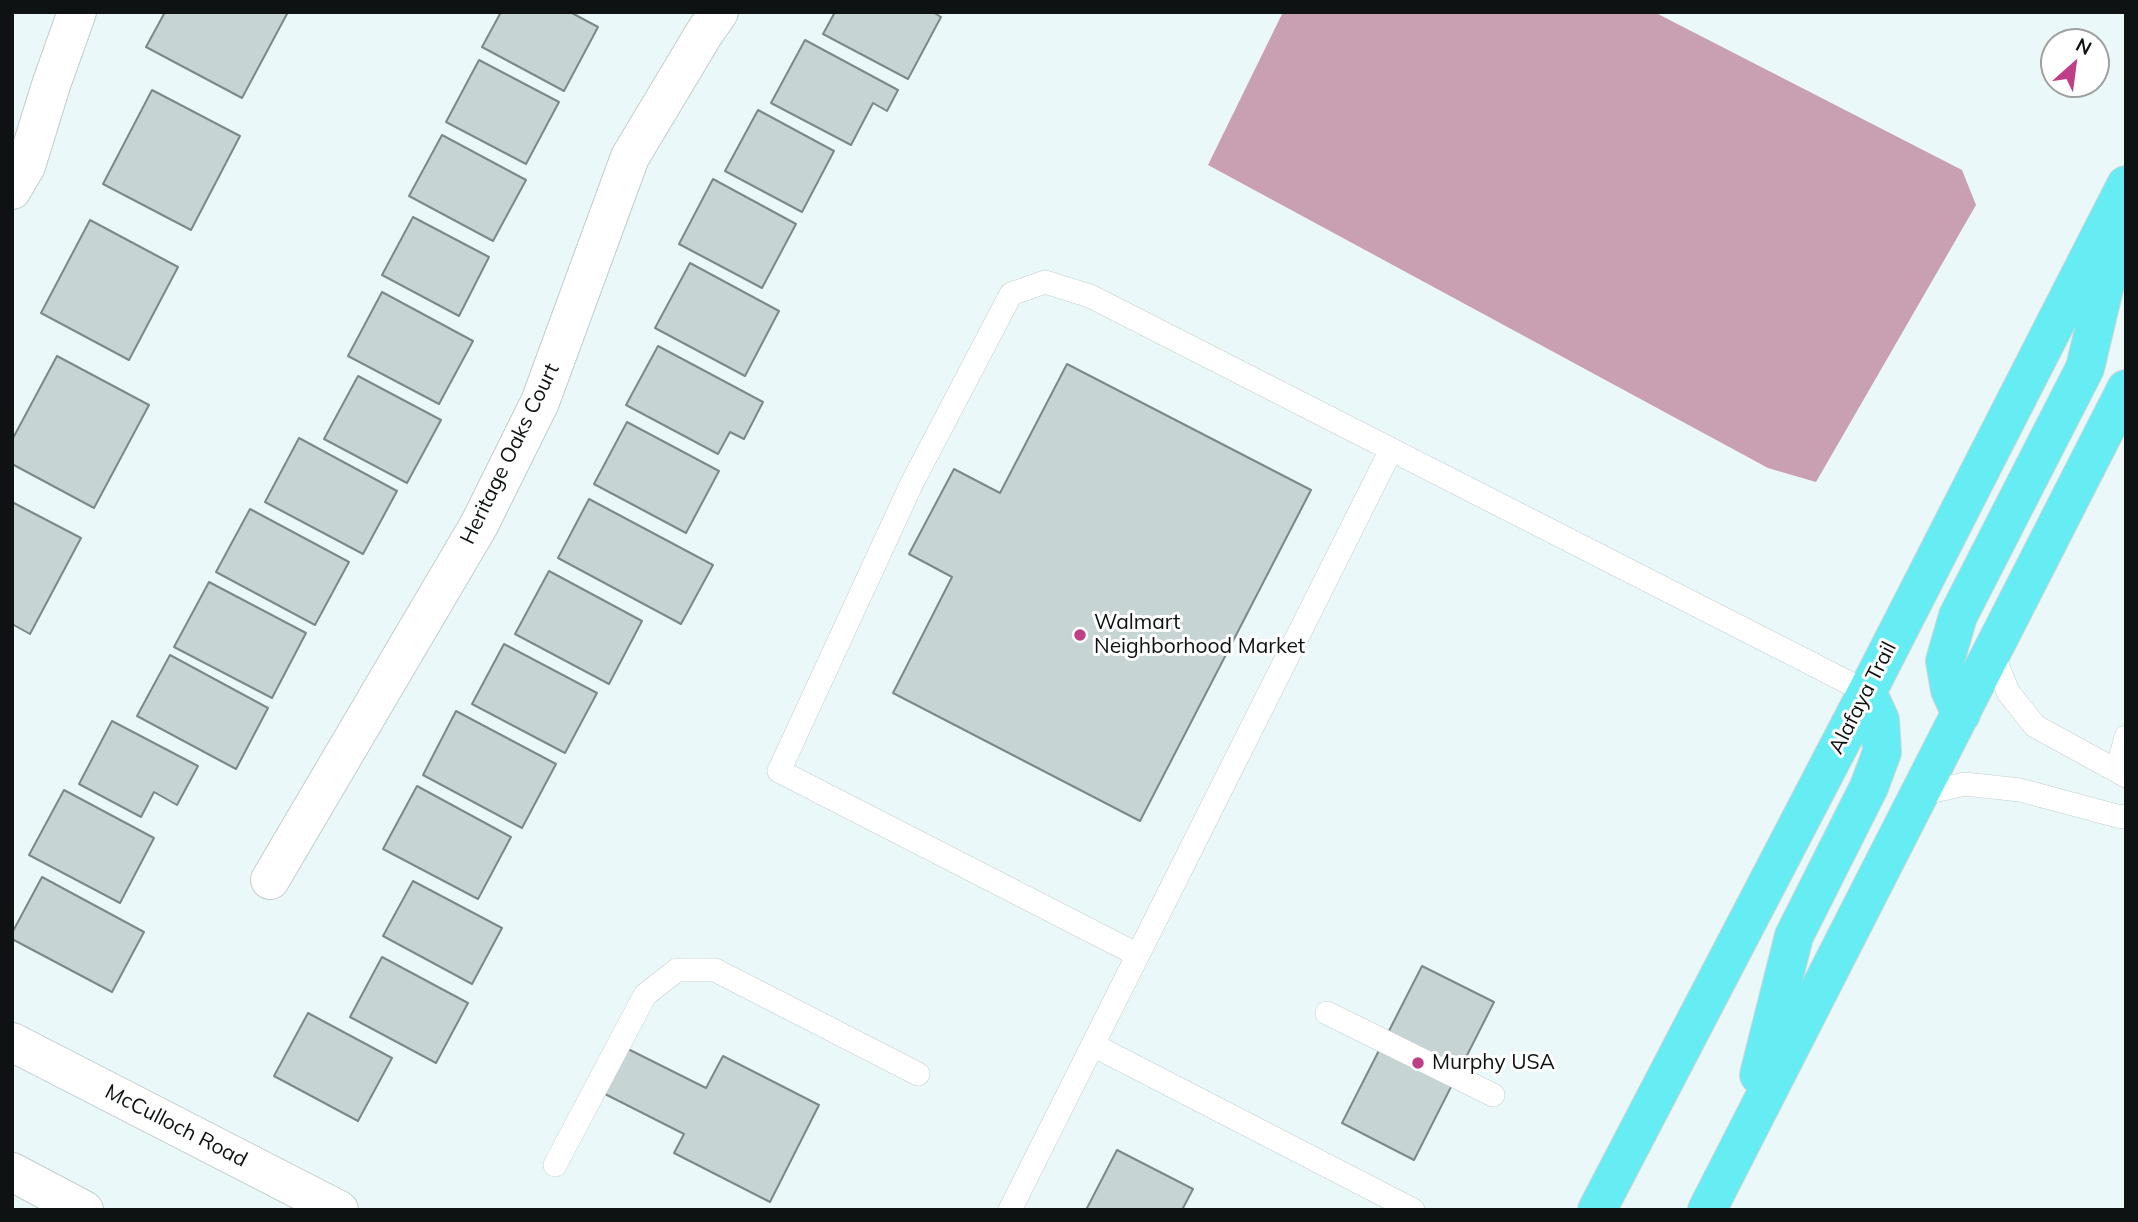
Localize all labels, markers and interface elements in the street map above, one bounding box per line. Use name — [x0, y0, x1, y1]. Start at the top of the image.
north arrow — [2040, 28, 2110, 98]
text: N — [2072, 32, 2096, 60]
street label: Heritage Oaks Court — [455, 359, 565, 549]
place label: Walmart Neighborhood Market — [1094, 610, 1305, 660]
marker: Walmart Neighborhood Market — [1072, 627, 1088, 643]
street label: Alafaya Trail — [1824, 638, 1902, 758]
place label: Murphy USA — [1432, 1050, 1555, 1076]
marker: Murphy USA — [1410, 1055, 1426, 1071]
street label: McCulloch Road — [101, 1079, 251, 1173]

